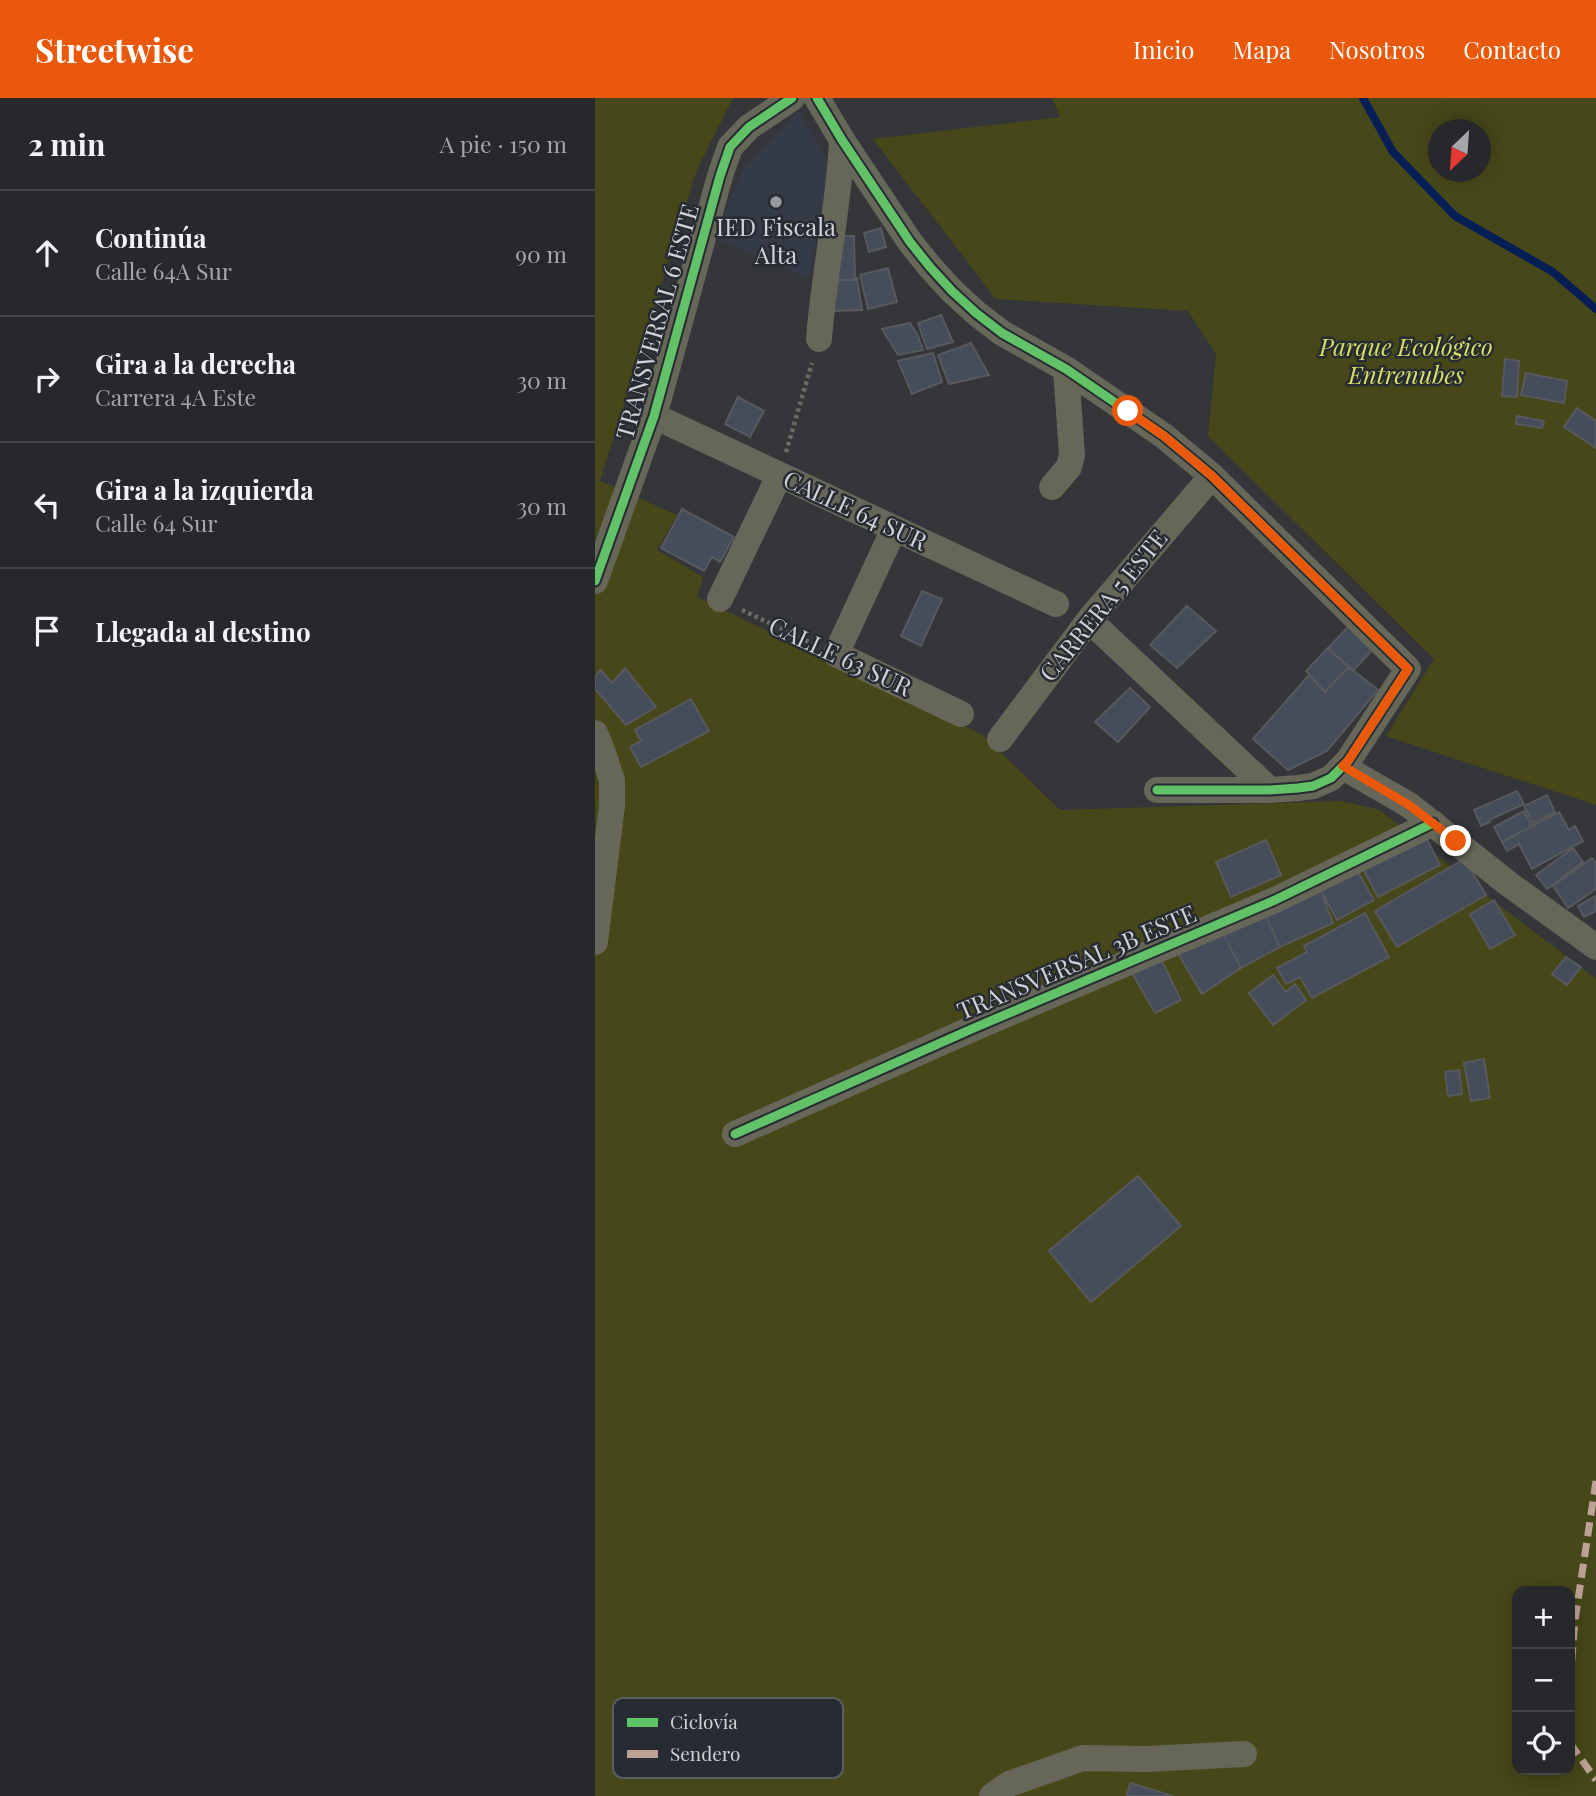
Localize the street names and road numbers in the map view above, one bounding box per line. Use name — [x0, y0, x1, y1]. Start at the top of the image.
street label: TRANSVERSAL 6 ESTE — [607, 200, 705, 443]
street label: CALLE 64 SUR — [779, 462, 933, 557]
street label: CARRERA 5 ESTE — [1031, 522, 1173, 687]
street label: CALLE 63 SUR — [764, 608, 918, 702]
street label: TRANSVERSAL 3B ESTE — [952, 896, 1201, 1026]

